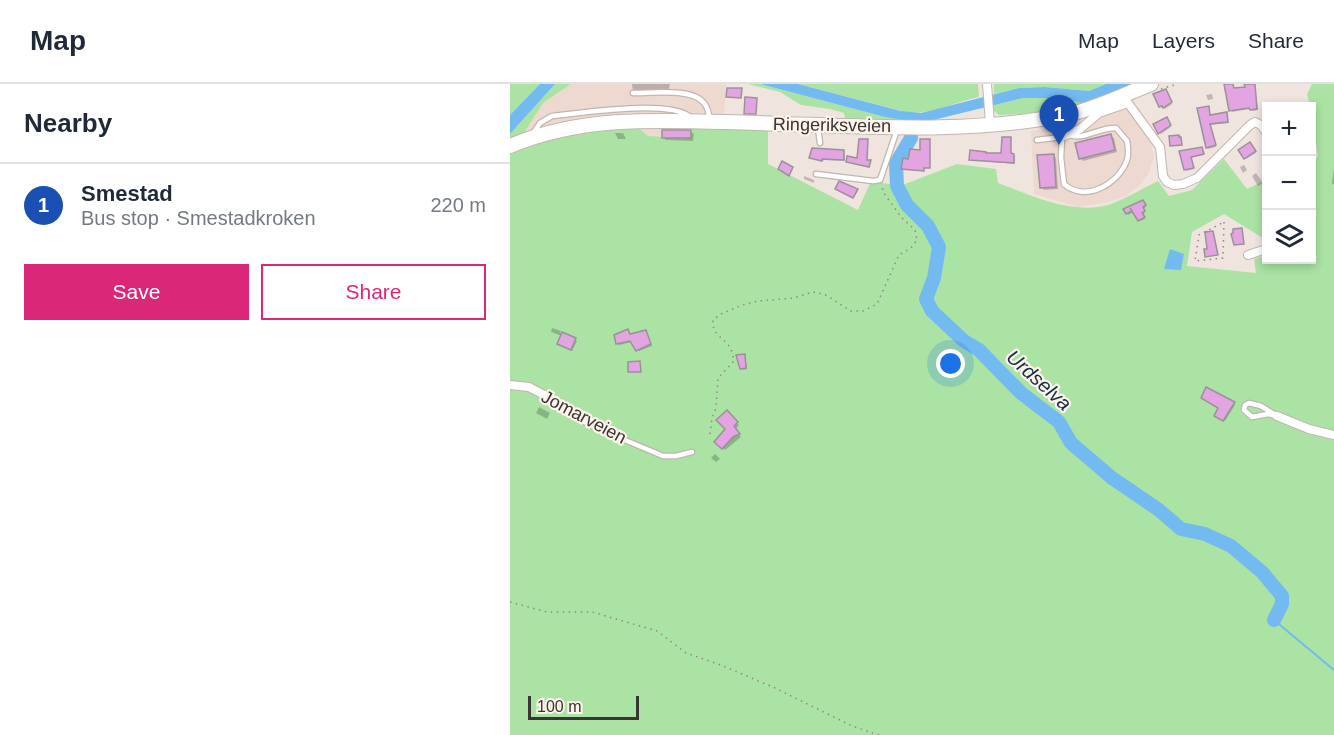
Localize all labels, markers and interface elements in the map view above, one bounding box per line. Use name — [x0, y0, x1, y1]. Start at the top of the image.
text: Map — [30, 25, 86, 56]
text: Map — [1078, 29, 1119, 52]
text: Layers — [1152, 29, 1215, 52]
text: Share — [1248, 29, 1304, 52]
pin: 1 — [1040, 95, 1078, 145]
map controls — [1262, 102, 1316, 264]
button: + — [1262, 102, 1316, 156]
text: Nearby — [24, 108, 112, 138]
street label: Ringeriksveien — [773, 114, 891, 136]
button: − — [1262, 156, 1316, 210]
text: Smestad — [81, 181, 173, 206]
text: 1 — [38, 194, 49, 216]
text: 220 m — [430, 194, 486, 216]
text: Bus stop · Smestadkroken — [81, 207, 316, 229]
button: layers — [1262, 210, 1316, 264]
button: Save — [24, 264, 249, 320]
button: Share — [261, 264, 486, 320]
water label: Urdselva — [1002, 345, 1076, 415]
your location — [936, 349, 965, 378]
street label: Jomarveien — [538, 386, 630, 448]
scale bar — [528, 693, 639, 720]
text: 100 m — [537, 698, 581, 715]

